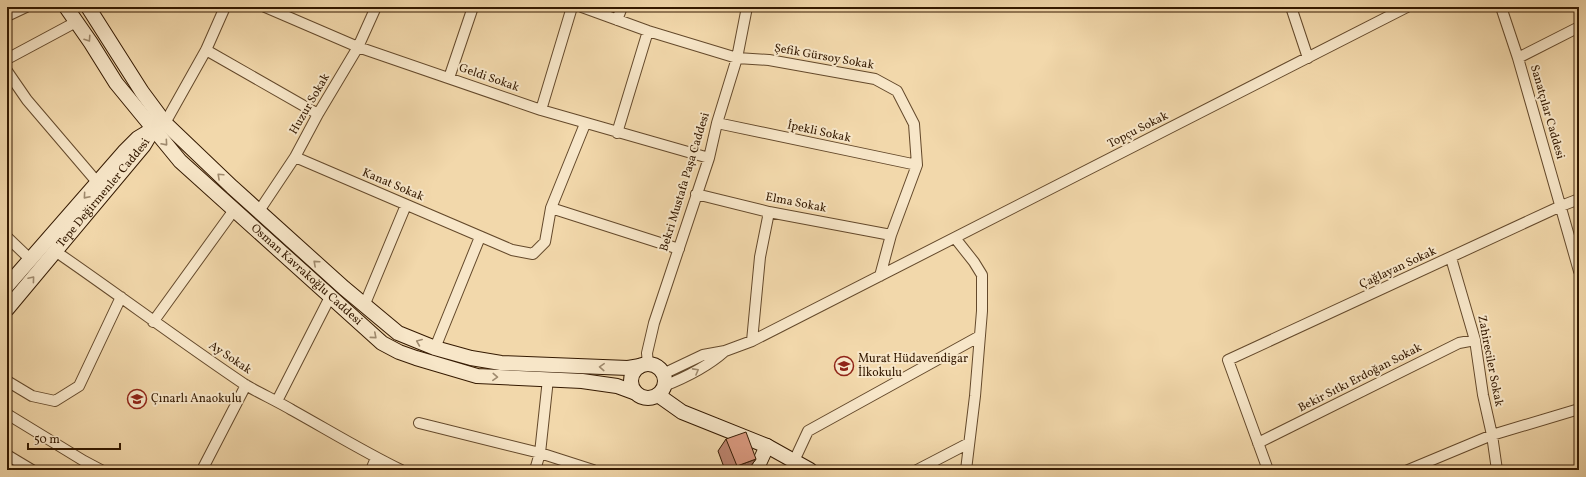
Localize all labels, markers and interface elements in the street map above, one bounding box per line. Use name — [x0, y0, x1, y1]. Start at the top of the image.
one-way arrow — [83, 35, 91, 42]
street label: Şefik Gürsoy Sokak — [773, 40, 876, 74]
street label: Geldi Sokak — [457, 60, 522, 96]
street label: Sanatçılar Caddesi — [1526, 63, 1568, 161]
street label: Huzur Sokak — [286, 70, 334, 137]
street label: Topçu Sokak — [1105, 108, 1171, 152]
street label: Bekri Mustafa Paşa Caddesi — [656, 110, 714, 253]
street label: İpekli Sokak — [786, 117, 853, 147]
street label: Tepe Değirmenler Caddesi — [53, 135, 154, 251]
one-way arrow — [160, 139, 167, 146]
street label: Kanat Sokak — [360, 165, 427, 205]
one-way arrow — [217, 173, 225, 180]
street label: Elma Sokak — [764, 189, 828, 217]
one-way arrow — [83, 191, 90, 198]
street label: Osman Kavrakoğlu Caddesi — [247, 220, 366, 330]
street label: Çağlayan Sokak — [1357, 243, 1439, 293]
one-way arrow — [313, 261, 321, 268]
one-way arrow — [28, 276, 35, 283]
street label: Zahireciler Sokak — [1473, 314, 1507, 408]
one-way arrow — [369, 331, 376, 338]
street label: Ay Sokak — [206, 338, 255, 378]
one-way arrow — [415, 338, 422, 346]
street label: Bekir Sıtkı Erdoğan Sokak — [1295, 340, 1425, 416]
place label: Murat Hüdavendigar İlkokulu — [858, 351, 968, 381]
school or university icon: Murat Hüdavendigar İlkokulu — [833, 355, 855, 377]
one-way arrow — [599, 363, 605, 371]
one-way arrow — [692, 369, 700, 376]
one-way arrow — [492, 372, 498, 381]
school or university icon: Çınarlı Anaokulu — [126, 388, 148, 410]
place label: Çınarlı Anaokulu — [151, 391, 242, 407]
scale bar — [28, 425, 120, 451]
text: 50 m — [34, 432, 60, 448]

